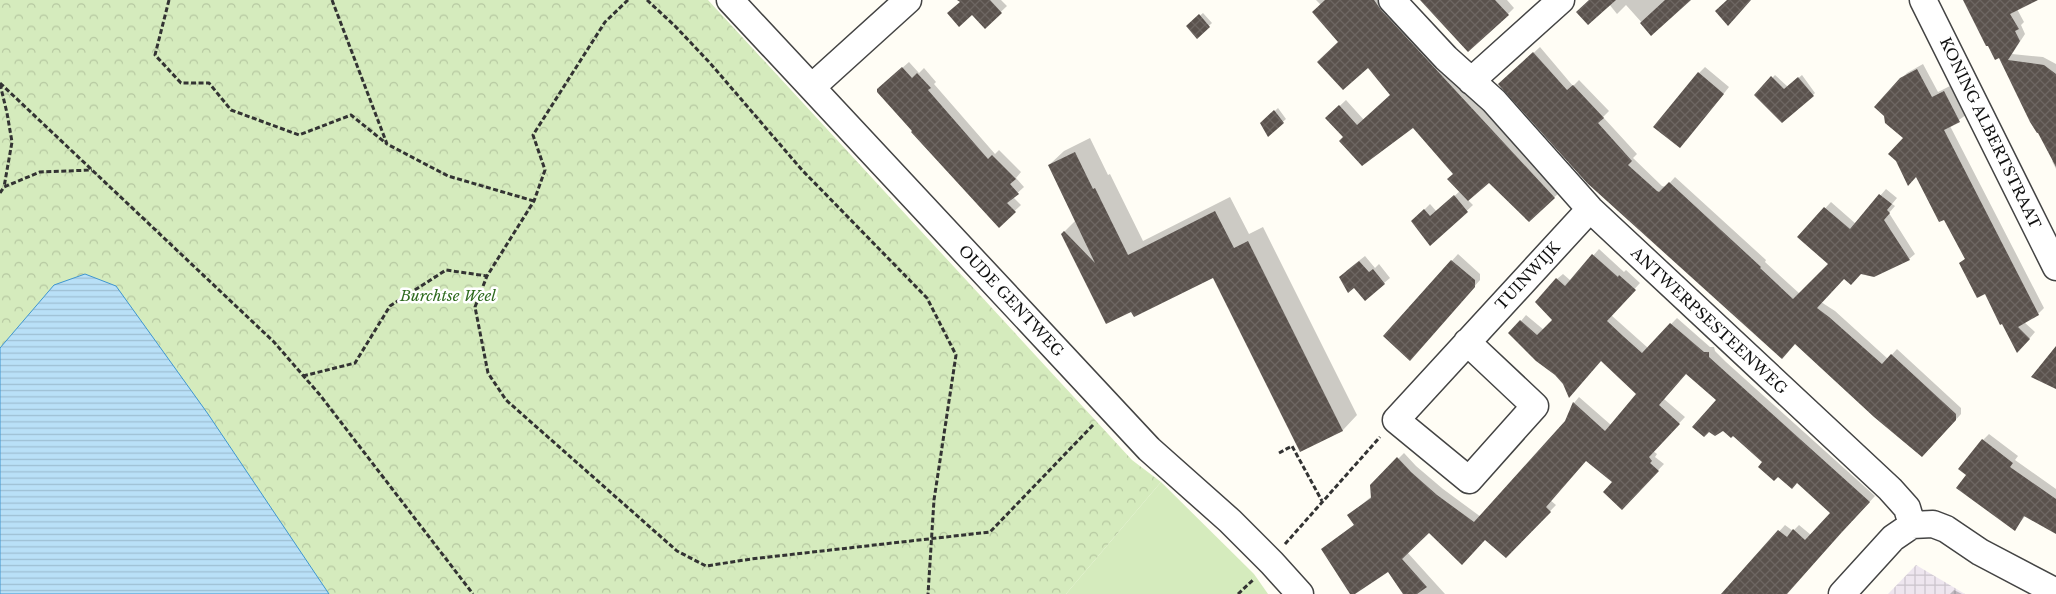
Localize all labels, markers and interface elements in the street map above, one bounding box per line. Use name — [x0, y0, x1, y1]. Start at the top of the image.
street label: KONING ALBERTSTRAAT — [1936, 34, 2045, 232]
street label: TUINWIJK — [1491, 237, 1564, 314]
street label: OUDE GENTWEG — [955, 241, 1068, 361]
street label: ANTWERPSESTEENWEG — [1626, 242, 1791, 398]
park label: Burchtse Weel — [399, 286, 496, 305]

